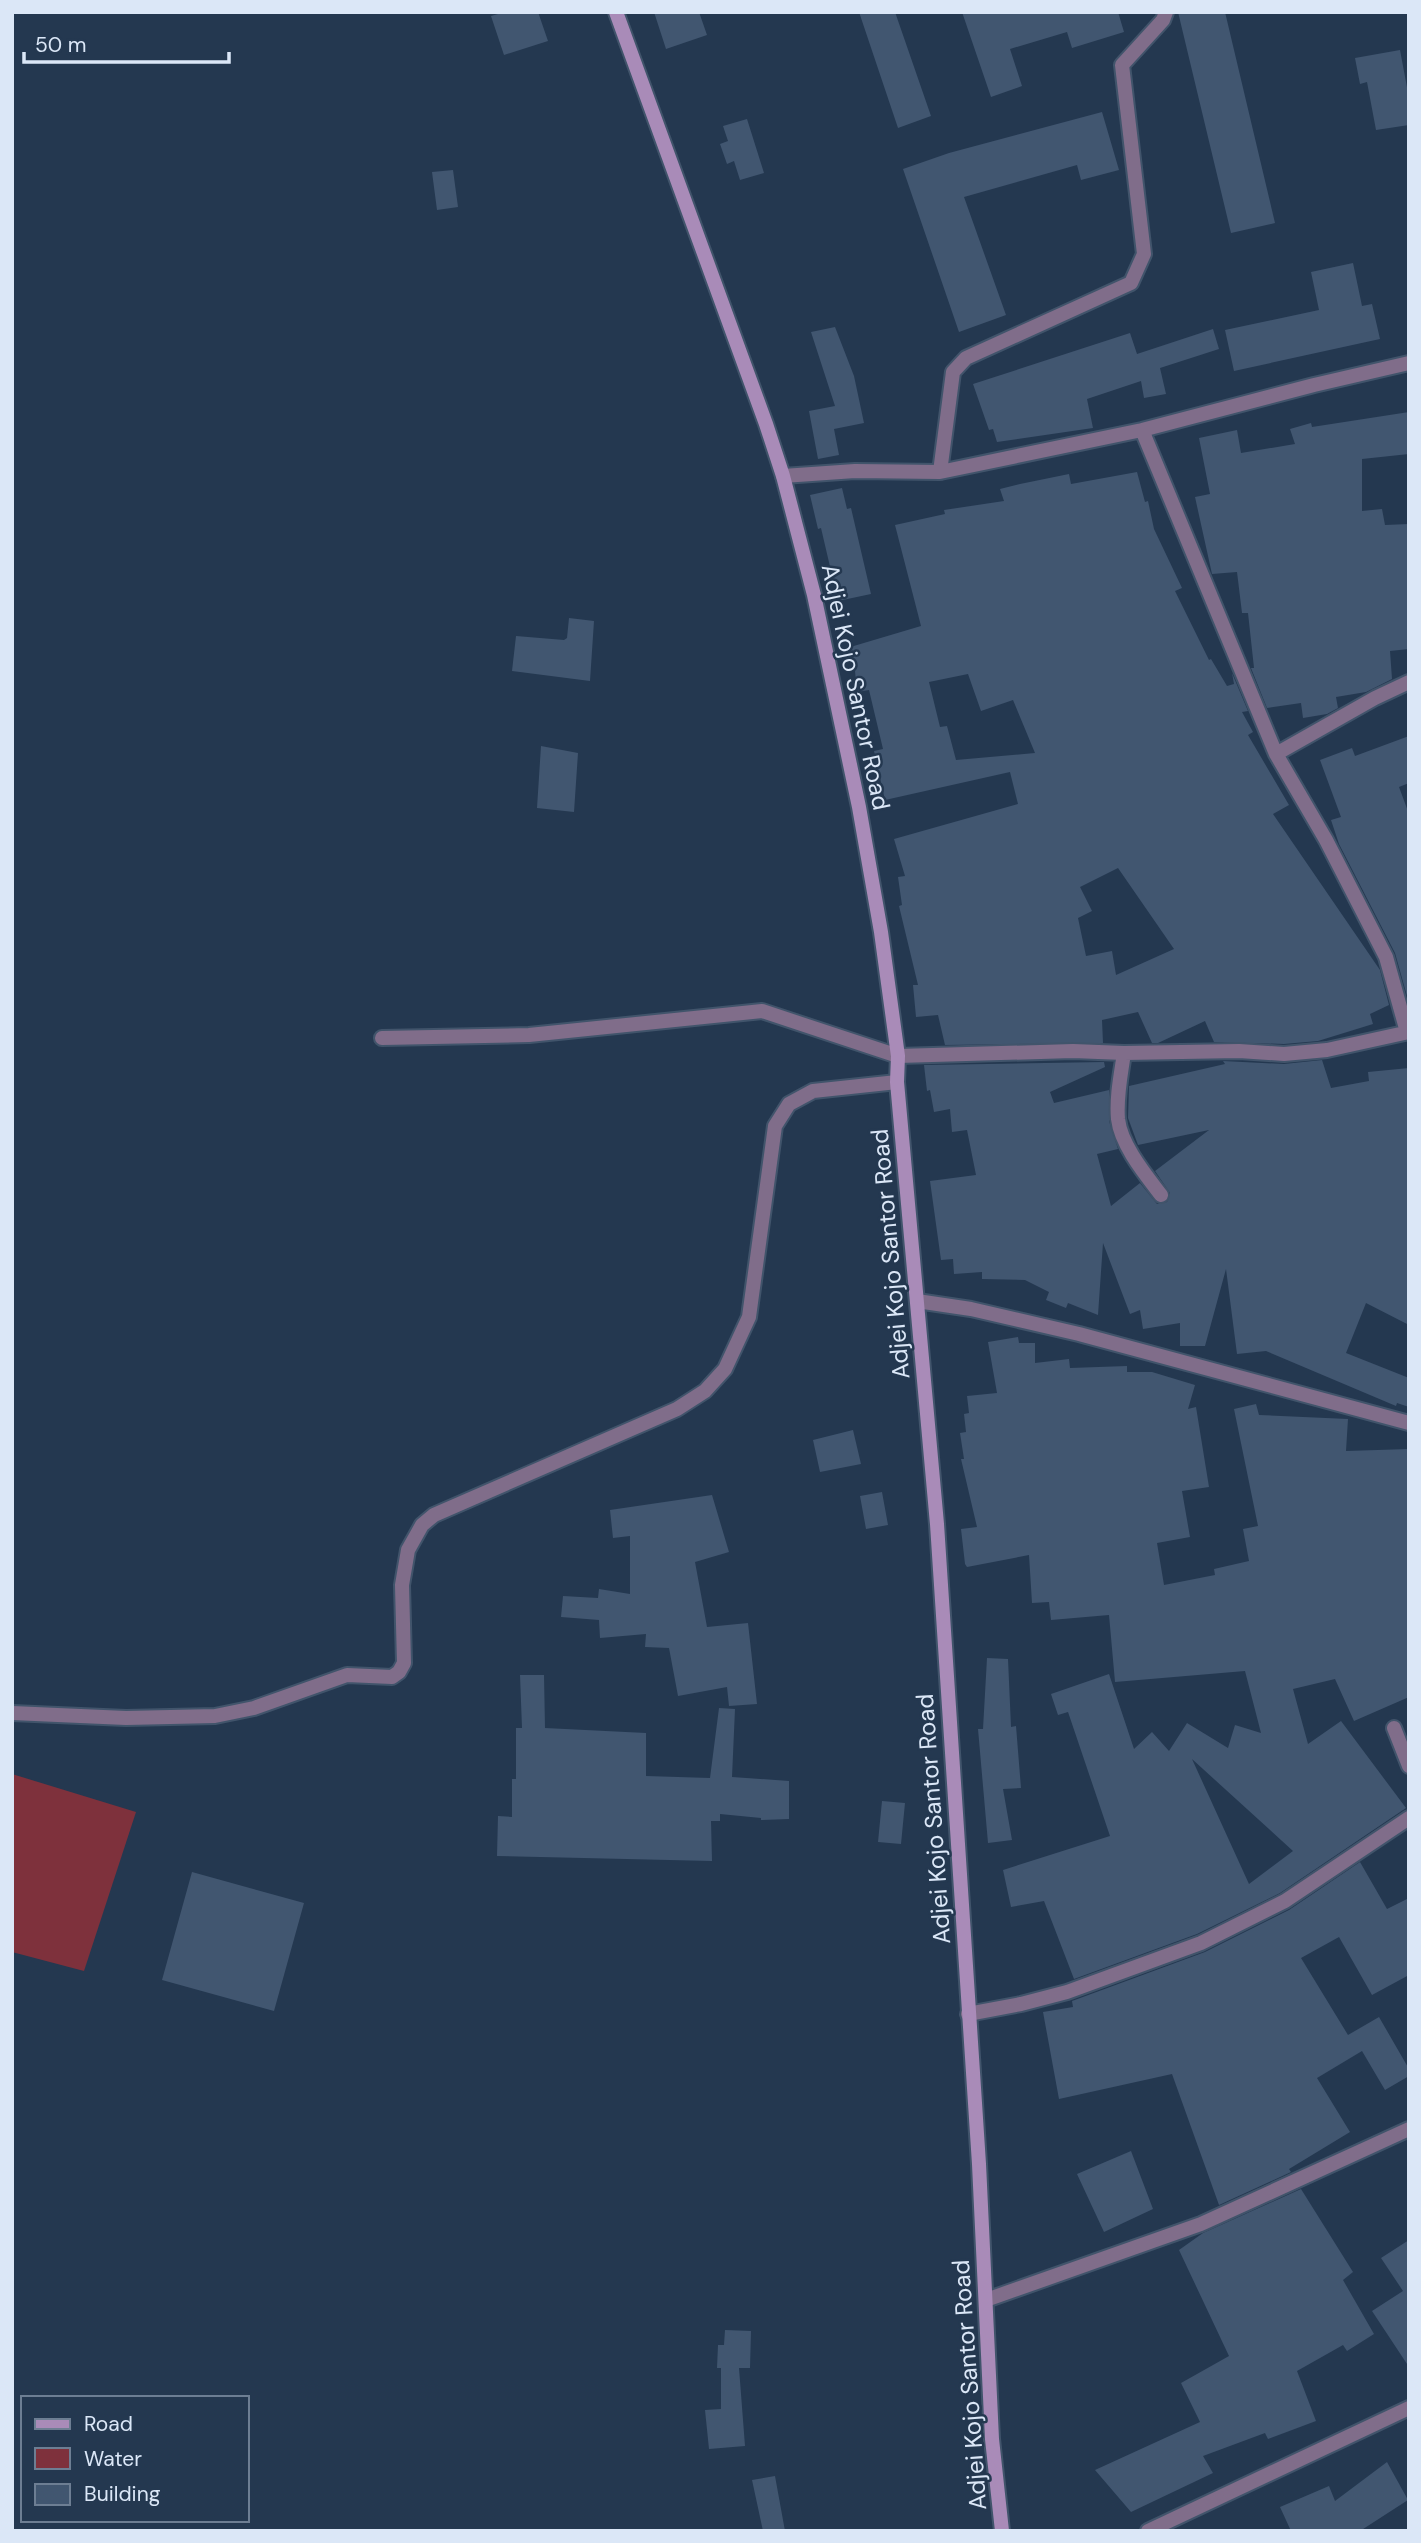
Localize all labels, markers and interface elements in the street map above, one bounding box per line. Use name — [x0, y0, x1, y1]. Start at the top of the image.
scale bar — [24, 21, 229, 65]
text: 50 m — [35, 31, 86, 59]
street label: Adjei Kojo Santor Road — [815, 561, 897, 813]
street label: Adjei Kojo Santor Road — [864, 1128, 916, 1380]
street label: Adjei Kojo Santor Road — [909, 1693, 957, 1945]
street label: Adjei Kojo Santor Road — [945, 2259, 993, 2511]
legend — [21, 2396, 248, 2522]
text: Road — [84, 2410, 133, 2438]
text: Water — [84, 2445, 142, 2473]
text: Building — [84, 2480, 161, 2508]

